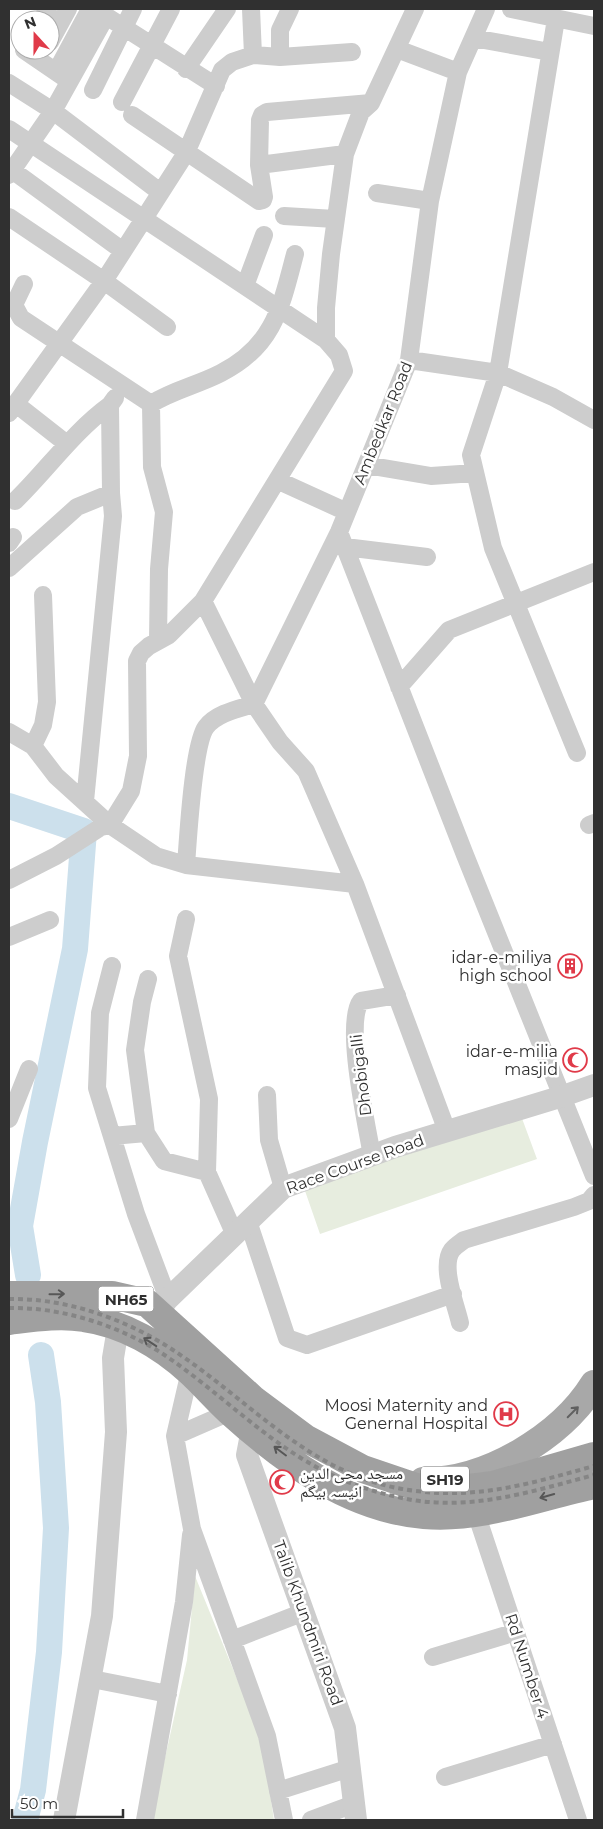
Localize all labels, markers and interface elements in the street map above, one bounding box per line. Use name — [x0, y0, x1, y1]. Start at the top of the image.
north arrow — [10, 10, 60, 60]
text: N — [22, 12, 39, 33]
street label: Ambedkar Road — [350, 359, 416, 487]
place label: idar-e-miliya high school — [451, 948, 552, 985]
building icon: idar-e-miliya high school — [557, 953, 583, 979]
street label: Dhobigalli — [347, 1033, 375, 1117]
place label: idar-e-milia masjid — [466, 1042, 558, 1079]
mosque icon: idar-e-milia masjid — [562, 1047, 588, 1073]
street label: Race Course Road — [283, 1130, 427, 1198]
road number: NH65 — [98, 1286, 154, 1312]
one-way arrow — [49, 1289, 65, 1299]
one-way arrow — [144, 1337, 158, 1347]
place label: Moosi Maternity and Genernal Hospital — [325, 1396, 488, 1433]
hospital icon: Moosi Maternity and Genernal Hospital — [493, 1401, 519, 1427]
one-way arrow — [566, 1406, 579, 1418]
one-way arrow — [274, 1446, 287, 1457]
place label: مسجد محی الدین انیسہ بیگم — [300, 1464, 403, 1502]
road number: SH19 — [421, 1466, 469, 1492]
mosque icon: مسجد محی الدین انیسہ بیگم — [269, 1469, 295, 1495]
one-way arrow — [539, 1491, 555, 1501]
street label: Talib Khundmiri Road — [269, 1538, 347, 1708]
street label: Rd Number 4 — [501, 1611, 553, 1721]
scale bar — [12, 1786, 124, 1818]
text: 50 m — [20, 1794, 58, 1813]

